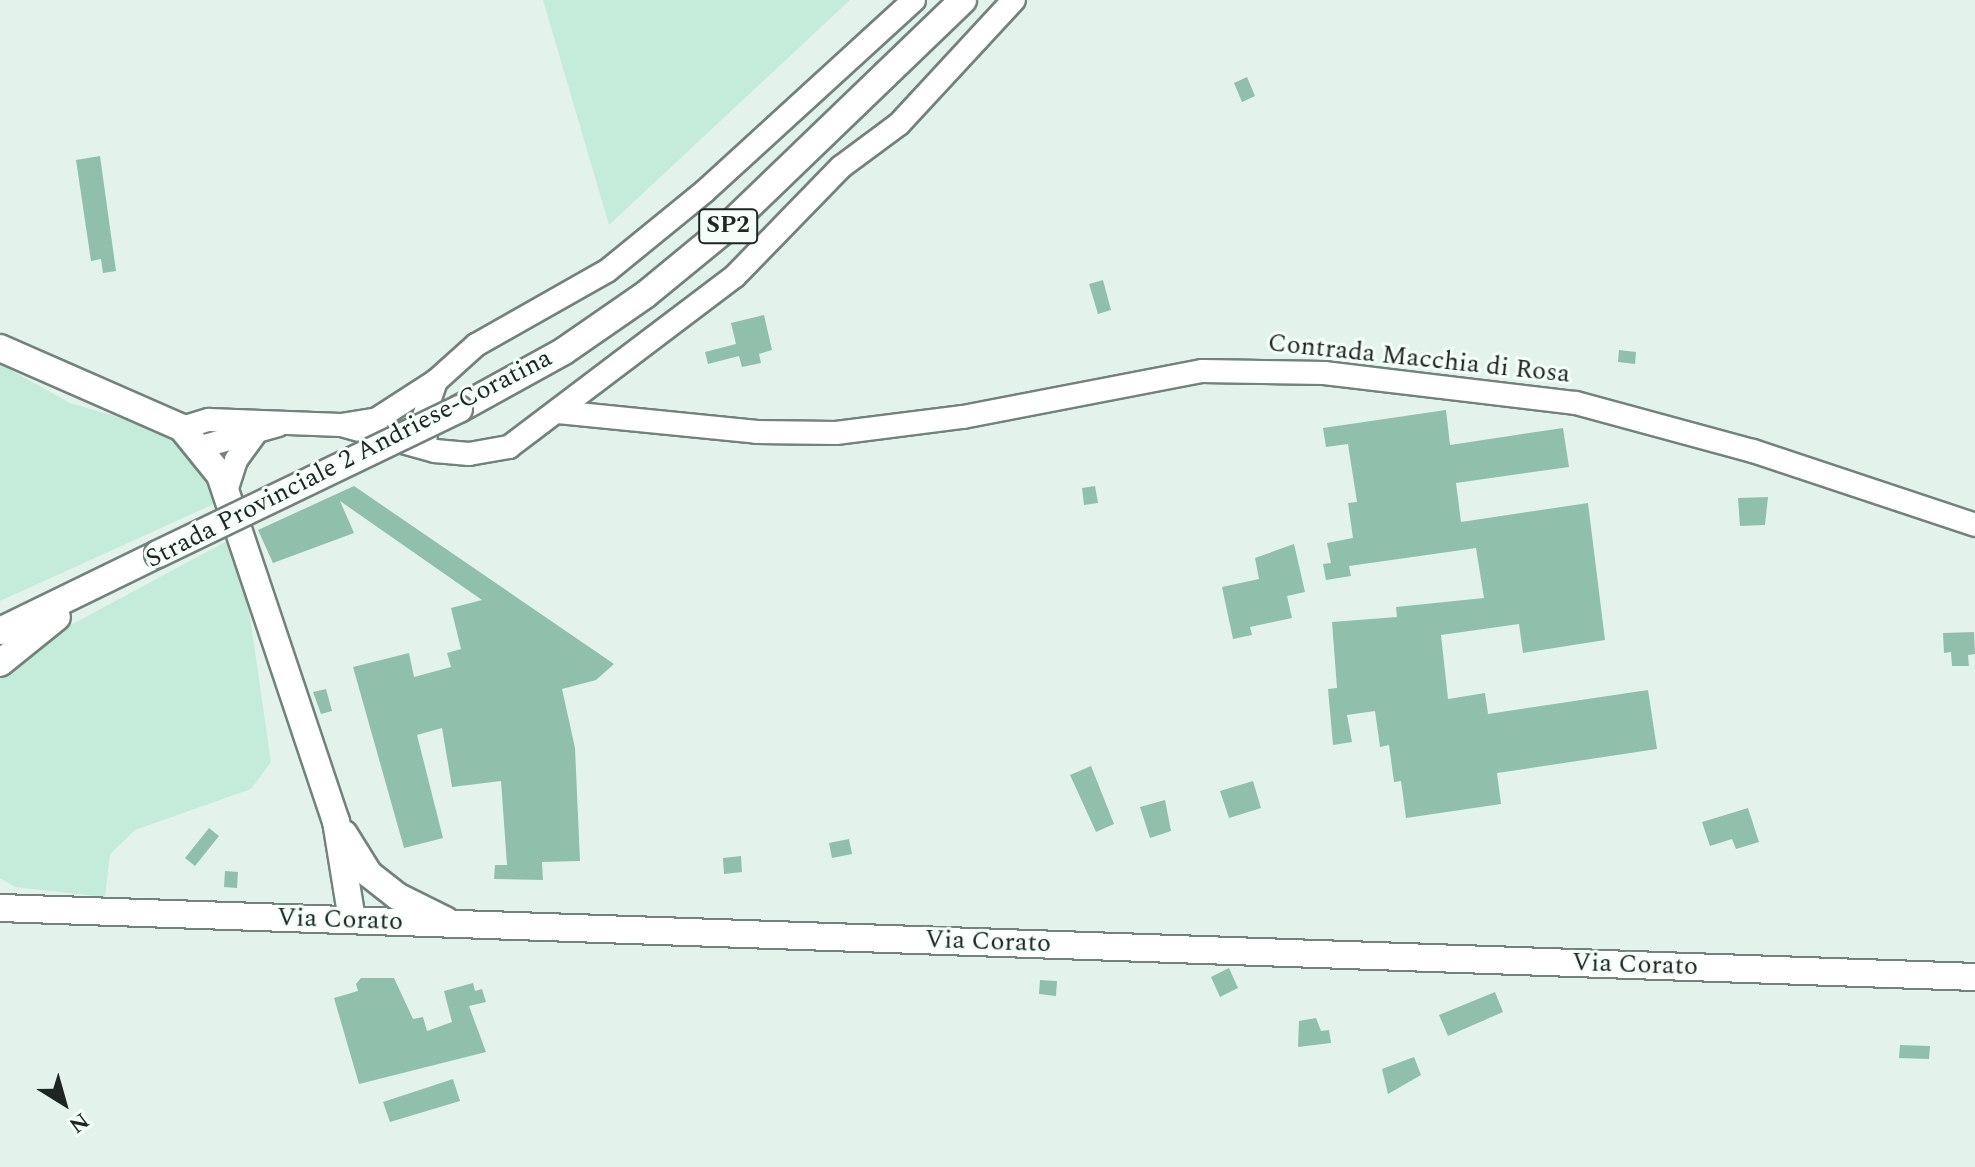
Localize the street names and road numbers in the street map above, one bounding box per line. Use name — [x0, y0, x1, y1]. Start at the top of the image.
road number: SP2 — [698, 206, 758, 246]
street label: Contrada Macchia di Rosa — [1266, 328, 1572, 390]
street label: Strada Provinciale 2 Andriese-Coratina — [141, 343, 557, 575]
street label: Via Corato — [276, 902, 404, 938]
street label: Via Corato — [924, 924, 1052, 960]
street label: Via Corato — [1571, 947, 1699, 983]

